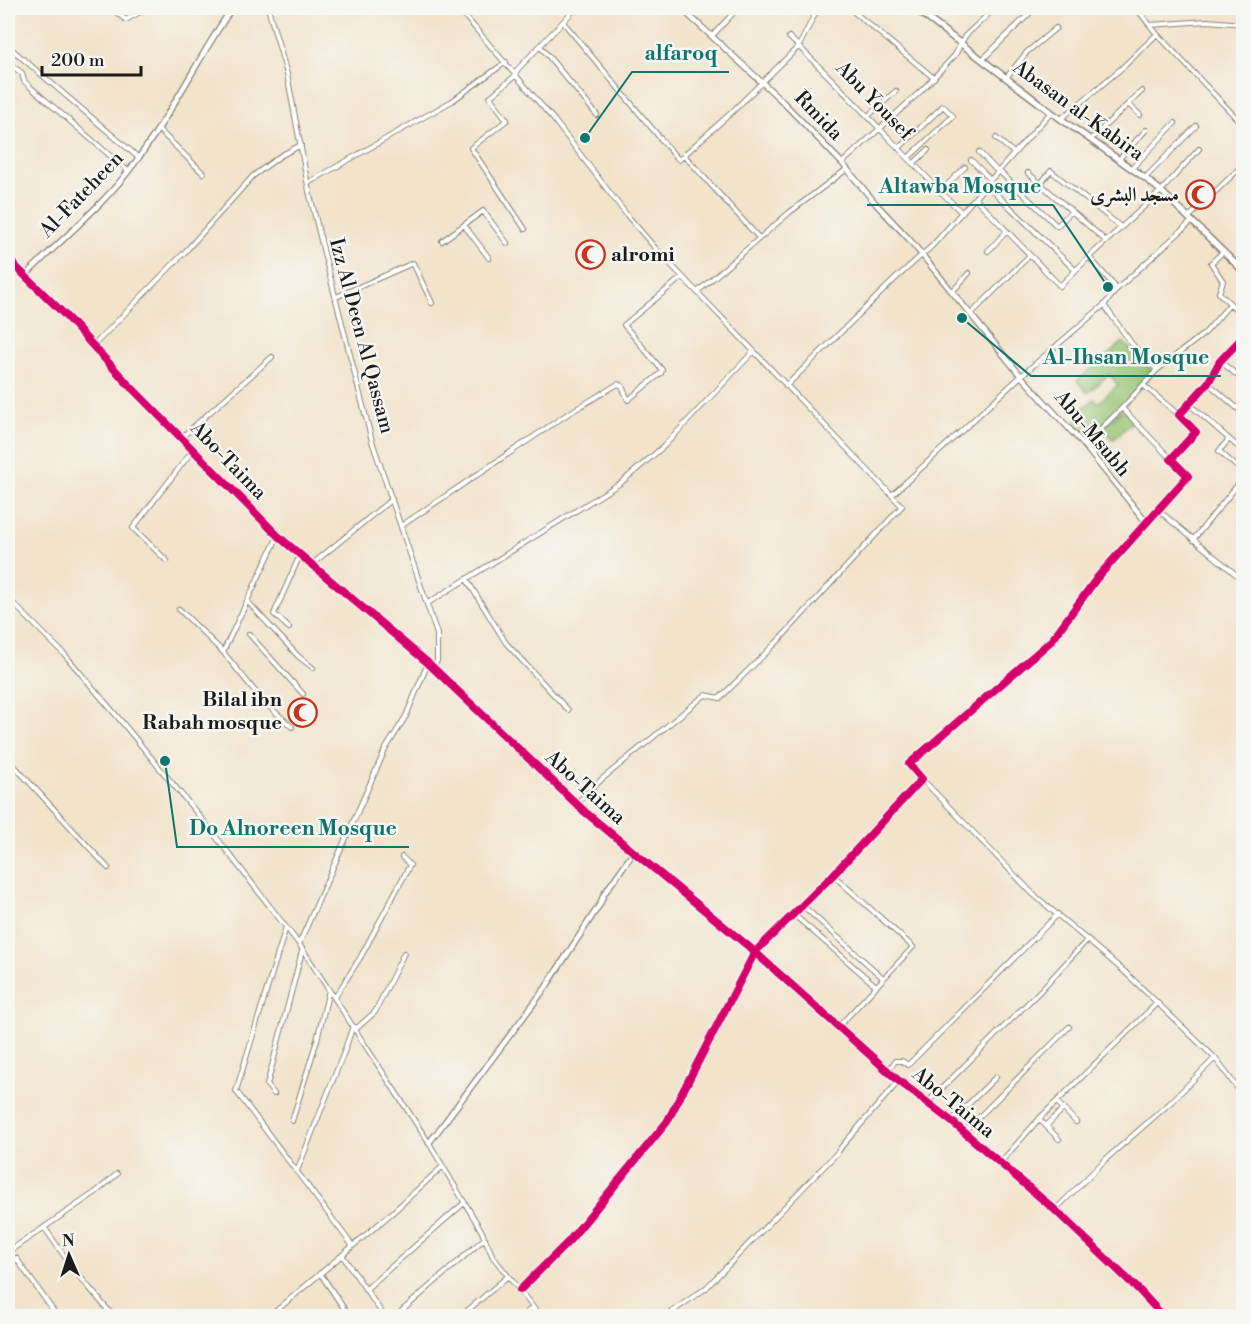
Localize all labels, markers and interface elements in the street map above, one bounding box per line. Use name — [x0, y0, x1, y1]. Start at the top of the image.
callout: alfaroq — [632, 33, 729, 72]
scale bar — [42, 39, 141, 77]
text: alfaroq — [644, 41, 718, 67]
text: 200 m — [51, 49, 105, 72]
street label: Abasan al-Kabira — [1007, 54, 1149, 167]
street label: Abu Yousef — [829, 55, 918, 146]
street label: Rmida — [788, 86, 848, 147]
street label: Al-Fateheen — [34, 146, 129, 244]
callout: Altawba Mosque — [867, 166, 1053, 205]
text: Altawba Mosque — [878, 174, 1041, 200]
mosque icon: مسجد البشرى — [1184, 179, 1216, 211]
place label: مسجد البشرى — [1090, 183, 1179, 208]
street label: Izz Al Deen Al Qassam — [323, 236, 399, 437]
mosque icon: alromi — [574, 239, 606, 271]
place label: alromi — [611, 243, 675, 268]
callout: Al-Ihsan Mosque — [1031, 337, 1221, 376]
text: Al-Ihsan Mosque — [1042, 345, 1209, 371]
street label: Abu-Msubh — [1048, 385, 1135, 482]
street label: Abo-Taima — [184, 416, 272, 506]
place label: Bilal ibn Rabah mosque — [142, 688, 283, 736]
mosque icon: Bilal ibn Rabah mosque — [287, 696, 319, 728]
street label: Abo-Taima — [539, 745, 631, 831]
callout: Do Alnoreen Mosque — [177, 808, 409, 847]
text: Do Alnoreen Mosque — [189, 816, 397, 842]
street label: Abo-Taima — [906, 1061, 1000, 1145]
north arrow — [39, 1225, 99, 1285]
text: N — [61, 1231, 75, 1251]

